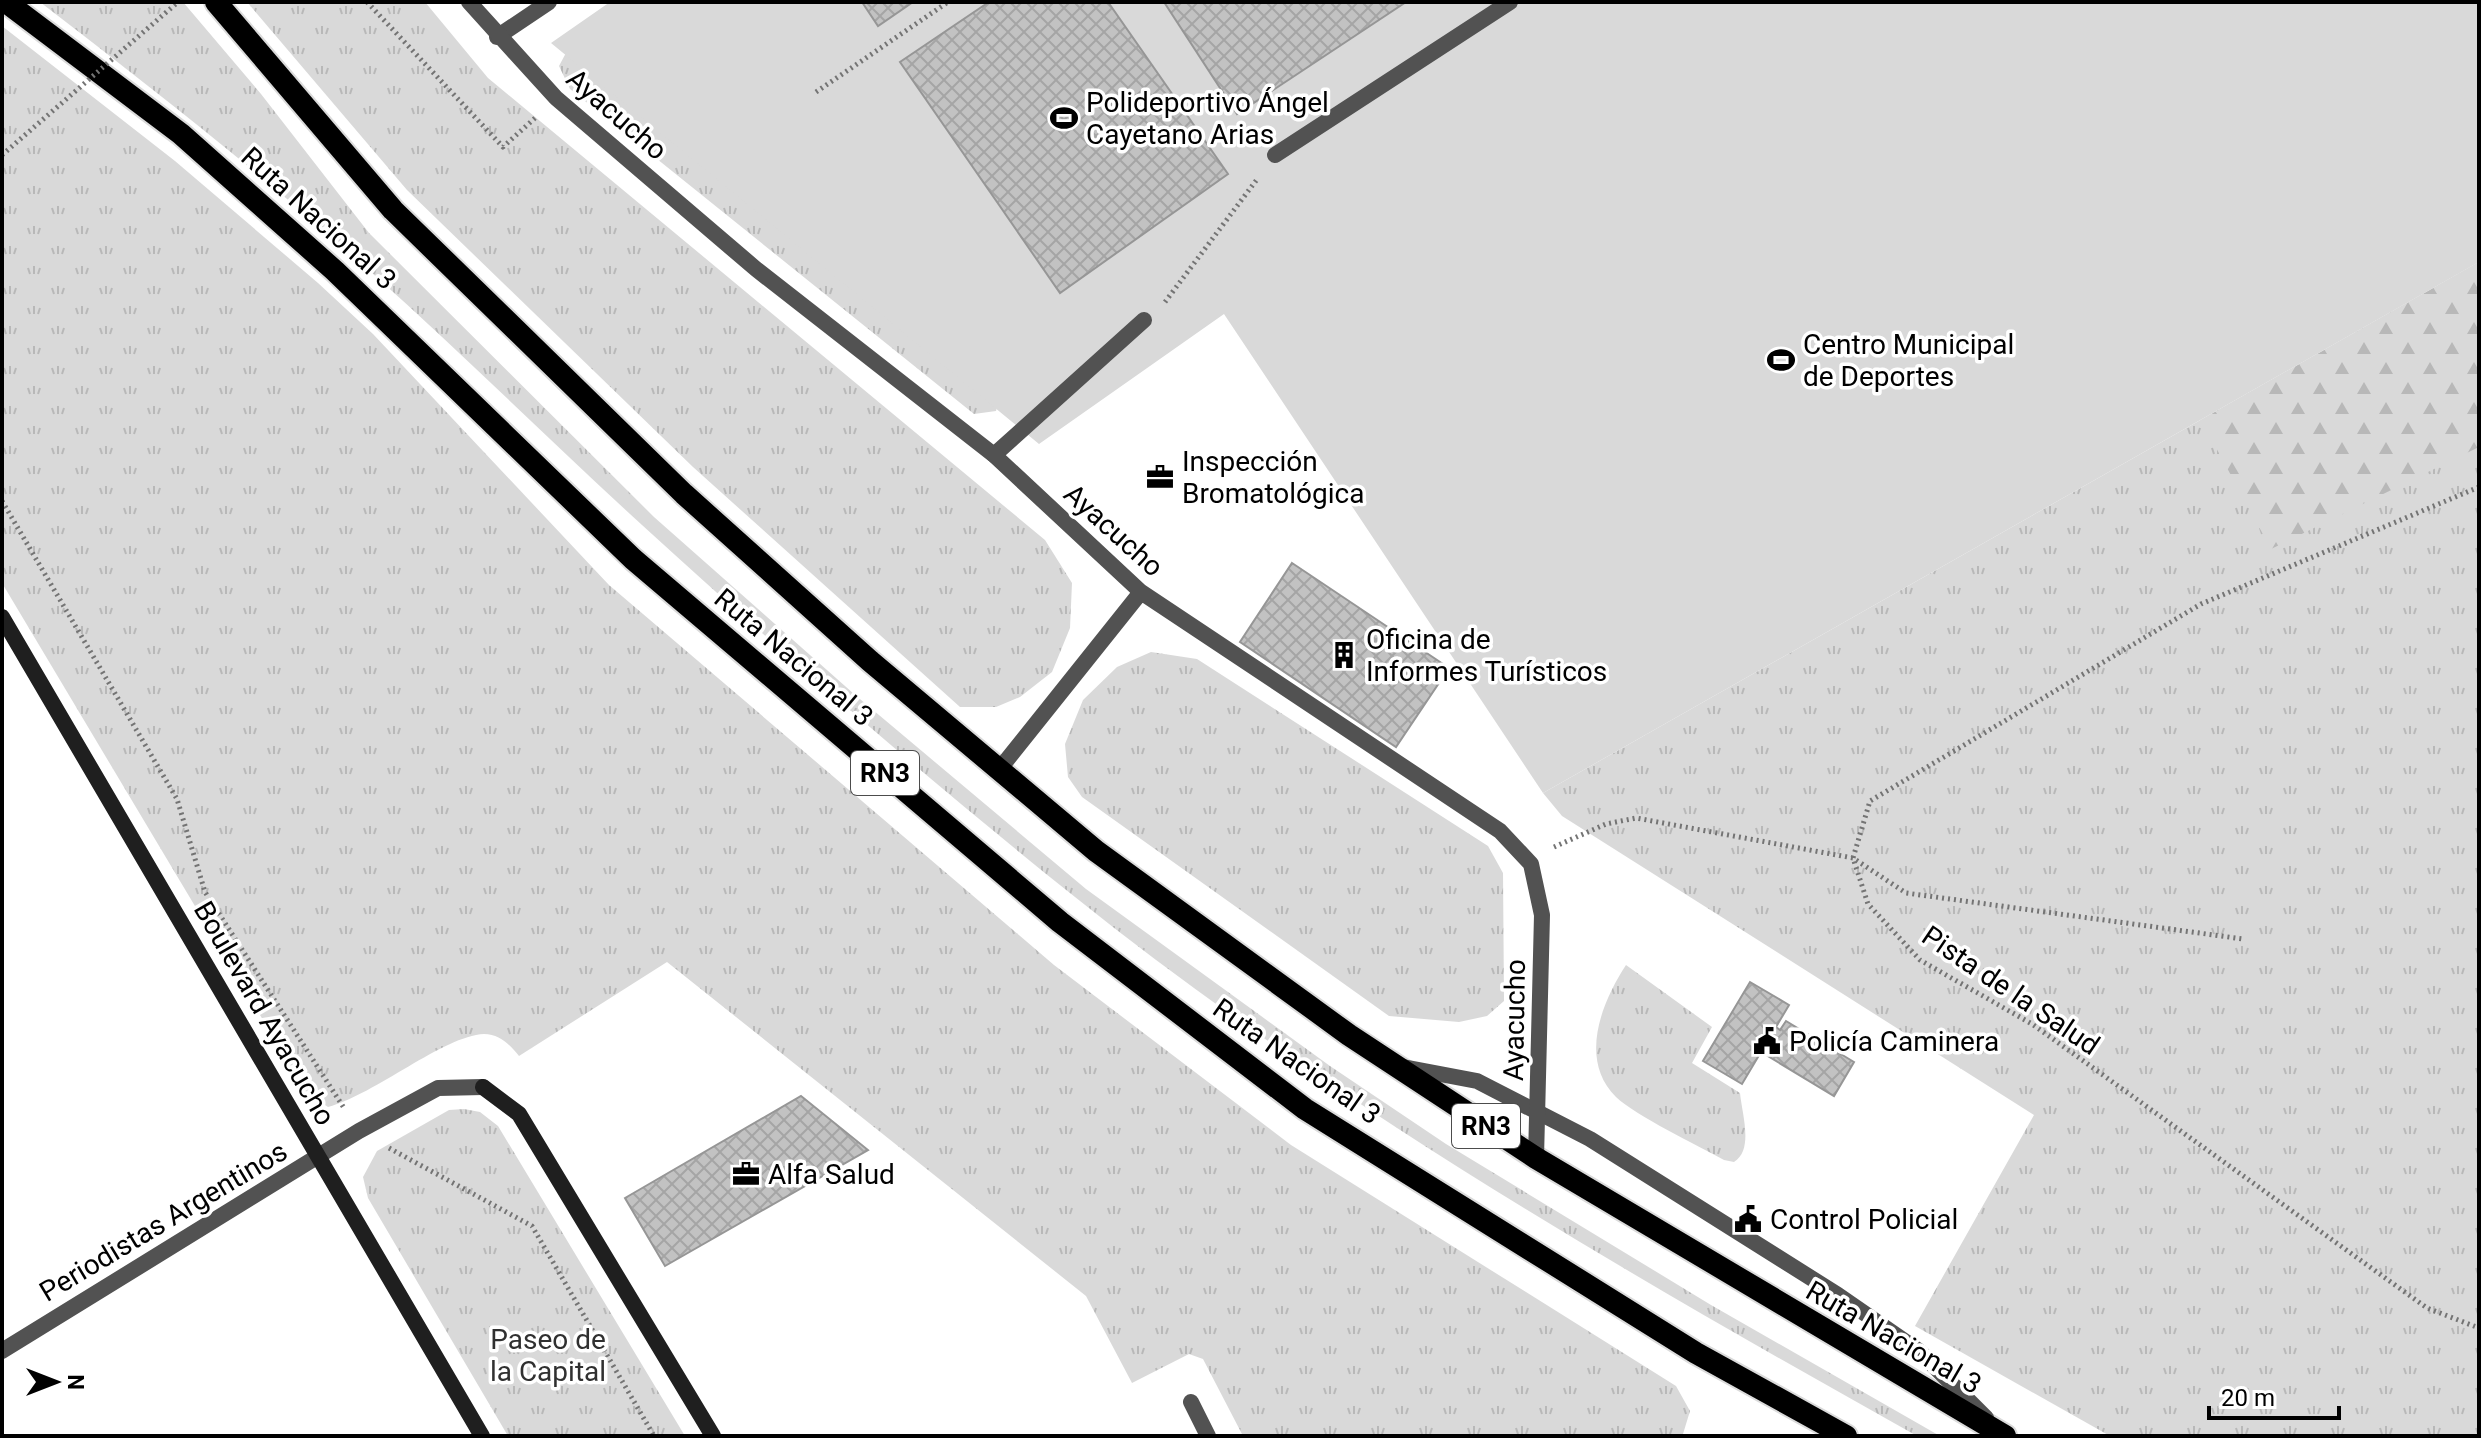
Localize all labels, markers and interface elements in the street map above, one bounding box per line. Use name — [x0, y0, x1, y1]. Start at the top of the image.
street label: Ayacucho — [560, 62, 674, 167]
place label: Polideportivo Ángel Cayetano Arias — [1086, 86, 1329, 151]
sports icon: Polideportivo Ángel Cayetano Arias — [1049, 103, 1079, 133]
street label: Ruta Nacional 3 — [234, 140, 403, 296]
place label: Centro Municipal de Deportes — [1803, 328, 2014, 393]
sports icon: Centro Municipal de Deportes — [1766, 345, 1796, 375]
place label: Inspección Bromatológica — [1182, 445, 1364, 510]
office icon: Inspección Bromatológica — [1145, 462, 1175, 492]
street label: Ayacucho — [1057, 477, 1170, 583]
street label: Ruta Nacional 3 — [708, 581, 880, 733]
place label: Oficina de Informes Turísticos — [1366, 623, 1607, 688]
building icon: Oficina de Informes Turísticos — [1329, 640, 1359, 670]
road number: RN3 — [851, 751, 919, 795]
street label: Boulevard Ayacucho — [187, 896, 342, 1131]
street label: Pista de la Salud — [1916, 919, 2106, 1062]
street label: Ayacucho — [1497, 959, 1532, 1081]
street label: Ruta Nacional 3 — [1207, 991, 1387, 1131]
place label: Policía Caminera — [1789, 1025, 1999, 1058]
public building icon: Policía Caminera — [1752, 1026, 1782, 1056]
road number: RN3 — [1452, 1104, 1520, 1148]
street label: Periodistas Argentinos — [34, 1134, 293, 1308]
place label: Alfa Salud — [768, 1158, 895, 1191]
office icon: Alfa Salud — [731, 1159, 761, 1189]
place label: Control Policial — [1770, 1203, 1958, 1236]
public building icon: Control Policial — [1733, 1204, 1763, 1234]
street label: Ruta Nacional 3 — [1800, 1274, 1987, 1401]
park label: Paseo de la Capital — [490, 1323, 606, 1388]
north arrow — [16, 1342, 96, 1422]
scale bar — [2209, 1370, 2339, 1420]
text: N — [63, 1374, 88, 1390]
text: 20 m — [2221, 1384, 2275, 1412]

